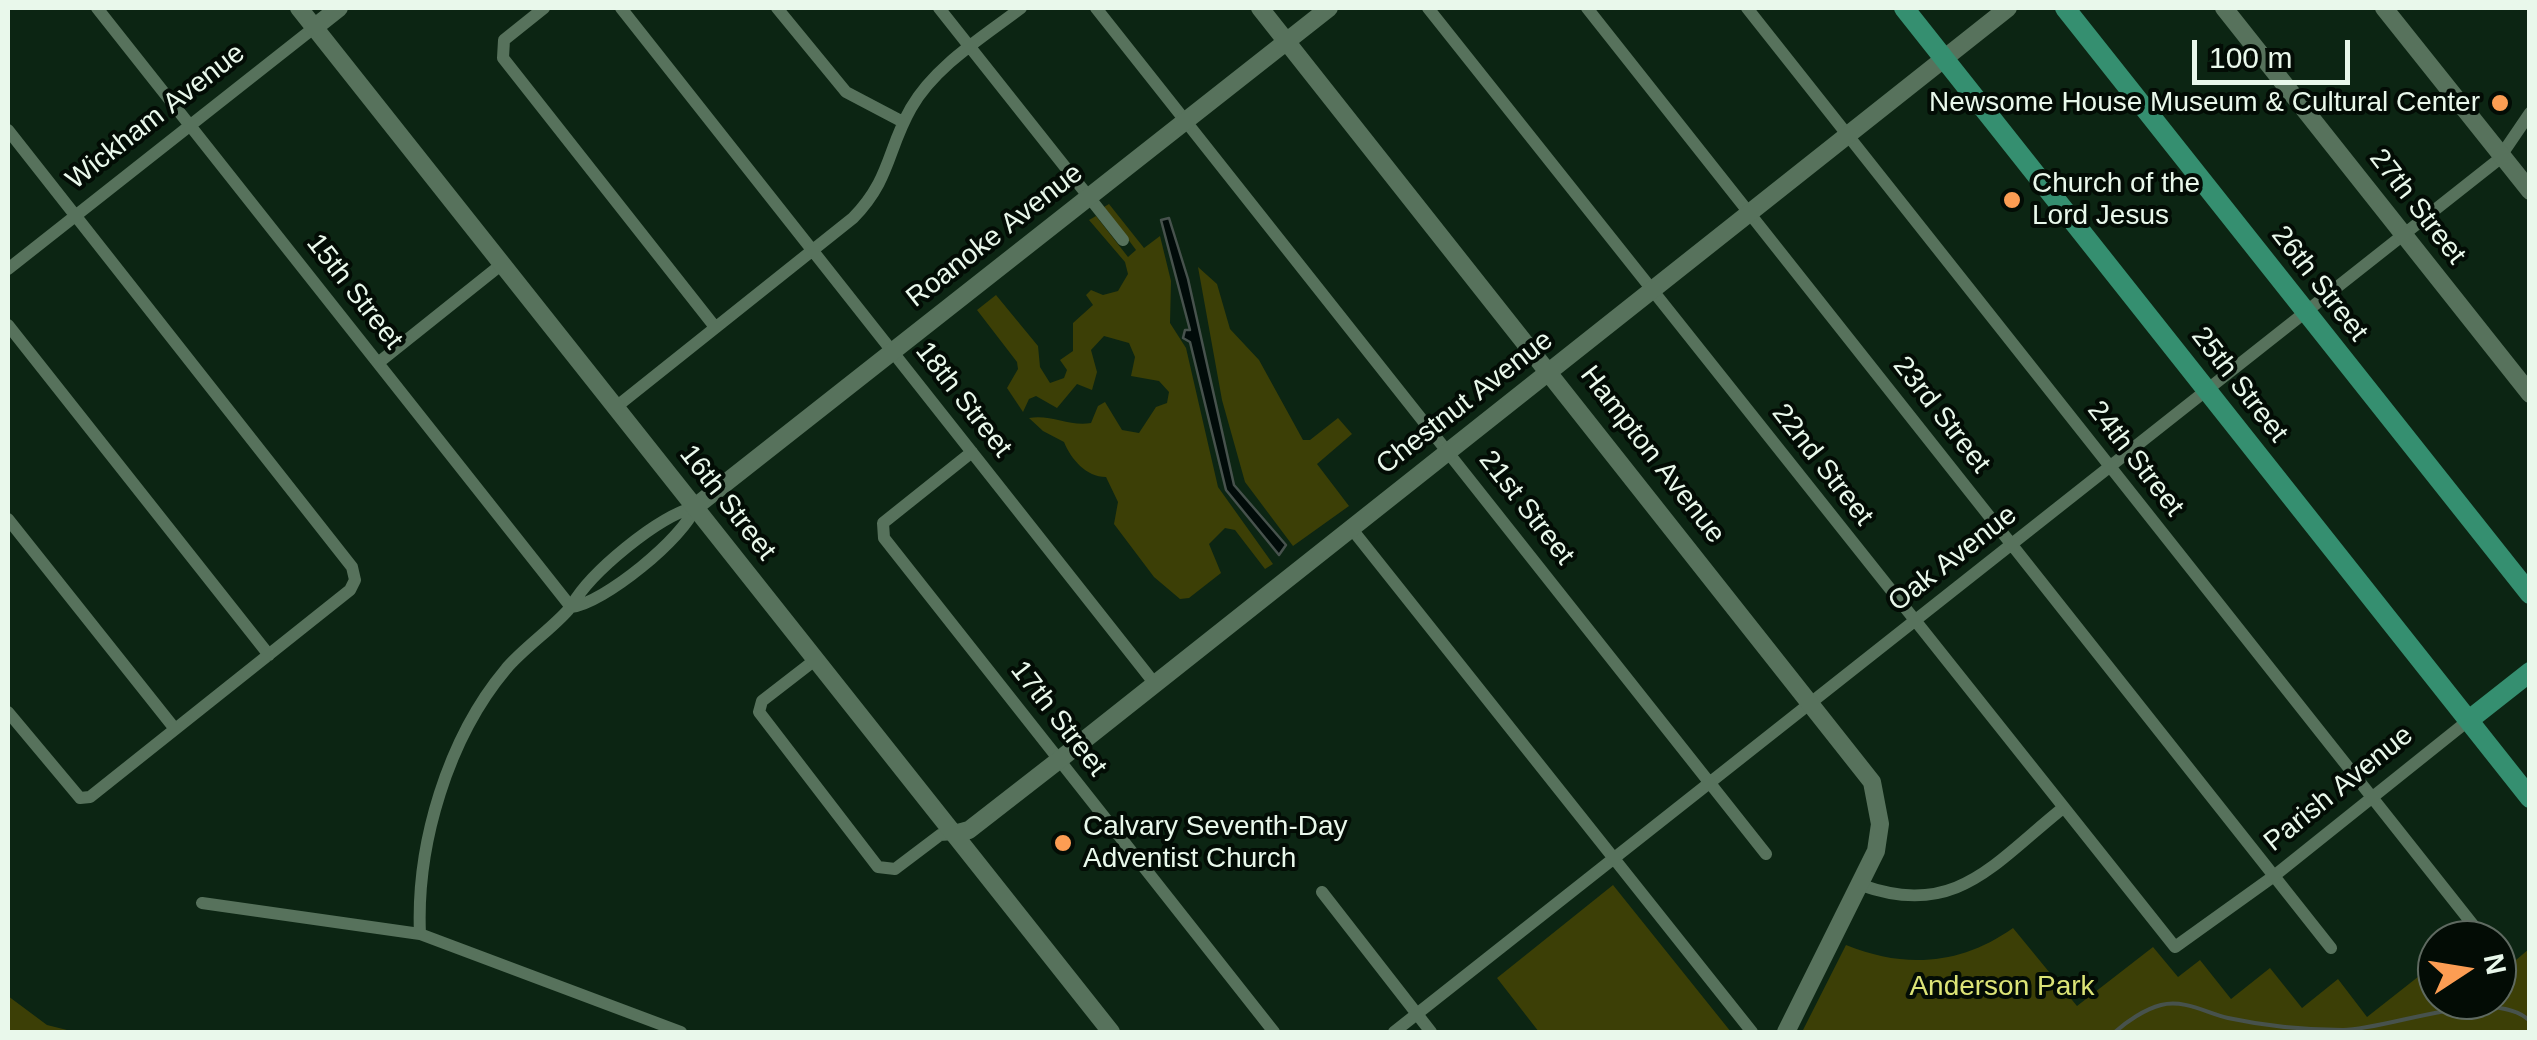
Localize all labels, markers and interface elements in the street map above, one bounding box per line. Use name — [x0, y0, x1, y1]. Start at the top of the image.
scale bar — [2197, 20, 2354, 82]
street label: Wickham Avenue — [60, 37, 252, 197]
text: 100 m — [2209, 41, 2292, 74]
place label: Newsome House Museum & Cultural Center — [1929, 86, 2480, 120]
marker: Newsome House Museum & Cultural Center — [2489, 92, 2511, 114]
street label: 27th Street — [2362, 143, 2472, 271]
street label: Roanoke Avenue — [900, 157, 1090, 315]
place label: Church of the Lord Jesus — [2032, 167, 2200, 233]
marker: Church of the Lord Jesus — [2001, 189, 2023, 211]
street label: 26th Street — [2264, 220, 2374, 348]
street label: 15th Street — [299, 228, 409, 356]
street label: 25th Street — [2184, 321, 2294, 449]
street label: Chestnut Avenue — [1370, 324, 1560, 482]
street label: 18th Street — [908, 336, 1018, 464]
street label: 23rd Street — [1885, 350, 1997, 480]
street label: Hampton Avenue — [1572, 360, 1732, 550]
street label: 24th Street — [2080, 395, 2190, 523]
street label: 22nd Street — [1764, 398, 1880, 532]
street label: 16th Street — [672, 439, 782, 567]
street label: 21st Street — [1471, 444, 1581, 572]
street label: Oak Avenue — [1882, 498, 2024, 620]
street label: 17th Street — [1003, 655, 1113, 783]
street label: Parish Avenue — [2258, 719, 2420, 859]
place label: Calvary Seventh-Day Adventist Church — [1083, 810, 1348, 876]
marker: Calvary Seventh-Day Adventist Church — [1052, 832, 1074, 854]
north arrow — [2417, 920, 2517, 1020]
text: N — [2478, 951, 2512, 977]
park label: Anderson Park — [1909, 970, 2095, 1004]

